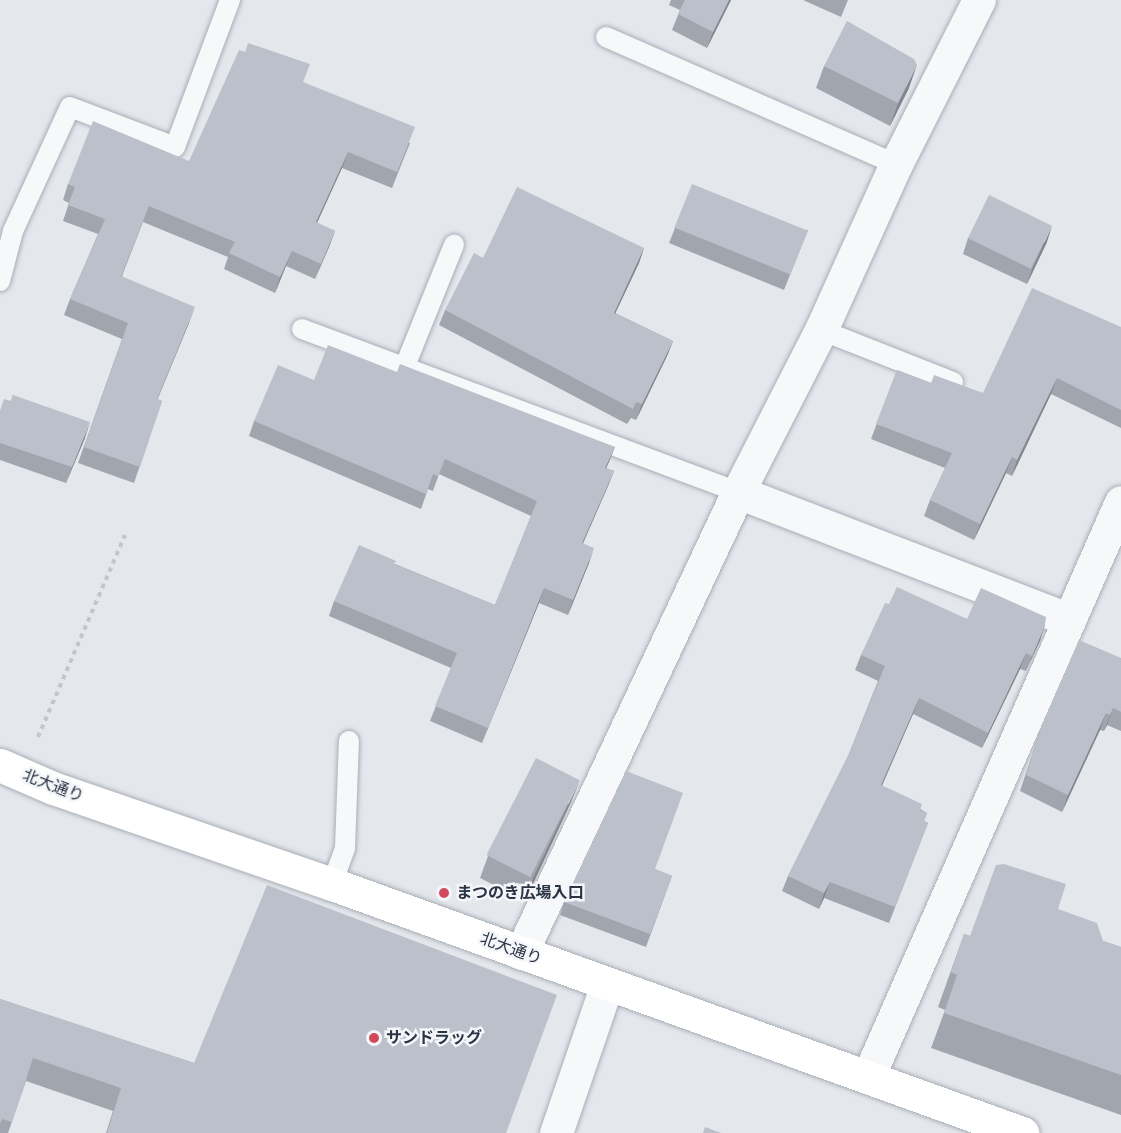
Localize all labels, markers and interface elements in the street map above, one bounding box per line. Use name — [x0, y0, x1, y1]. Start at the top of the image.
street label: 北大通り — [20, 766, 86, 806]
place label: まつのき広場入口 — [456, 883, 584, 903]
marker: まつのき広場入口 — [437, 886, 451, 900]
street label: 北大通り — [478, 929, 544, 969]
place label: サンドラッグ — [386, 1028, 482, 1048]
marker: サンドラッグ — [367, 1031, 381, 1045]

